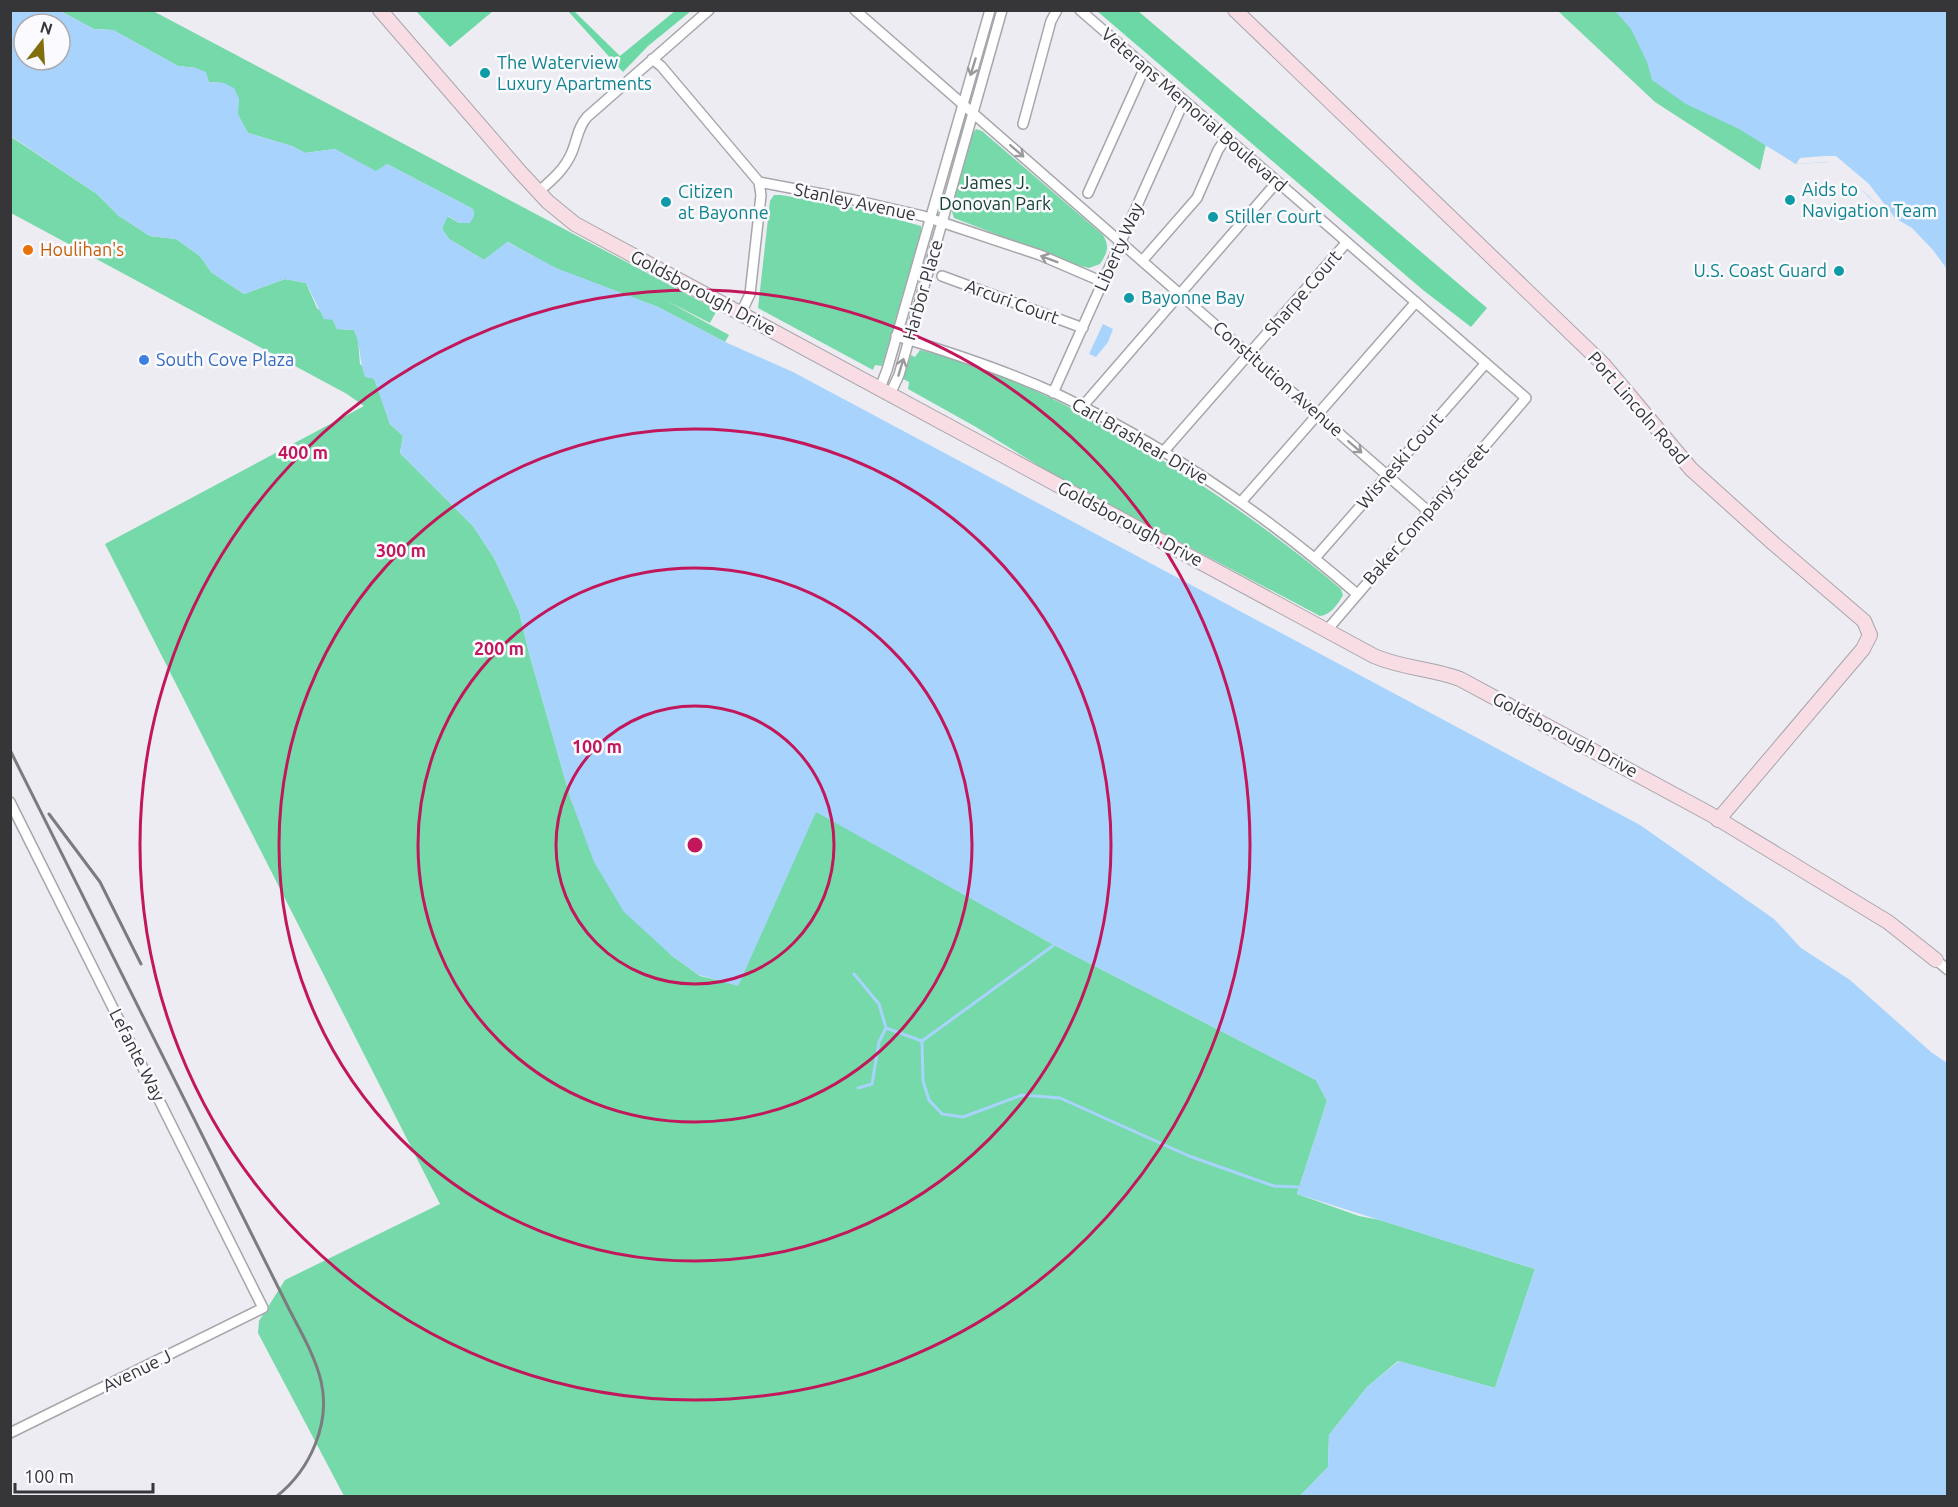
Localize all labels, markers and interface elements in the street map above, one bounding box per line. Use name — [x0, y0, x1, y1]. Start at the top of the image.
north arrow — [12, 12, 72, 72]
text: N — [38, 17, 55, 38]
street label: Veterans Memorial Boulevard — [1098, 23, 1291, 195]
place label: The Waterview Luxury Apartments — [497, 52, 652, 93]
one-way arrow — [967, 57, 978, 76]
marker: The Waterview Luxury Apartments — [478, 66, 492, 80]
one-way arrow — [1009, 144, 1025, 157]
park label: James J. Donovan Park — [939, 172, 1051, 213]
street label: Stanley Avenue — [792, 178, 918, 224]
place label: Aids to Navigation Team — [1802, 179, 1937, 220]
place label: Citizen at Bayonne — [678, 181, 769, 222]
marker: Aids to Navigation Team — [1783, 193, 1797, 207]
marker: Citizen at Bayonne — [659, 195, 673, 209]
street label: Liberty Way — [1090, 199, 1147, 294]
place label: Stiller Court — [1225, 206, 1322, 226]
marker: Stiller Court — [1206, 210, 1220, 224]
street label: Harbor Place — [898, 237, 946, 342]
place label: Houlihan's — [40, 239, 124, 259]
marker: Houlihan's — [21, 243, 35, 257]
street label: Goldsborough Drive — [627, 245, 779, 339]
street label: Sharpe Court — [1260, 246, 1345, 339]
one-way arrow — [1041, 252, 1059, 263]
place label: U.S. Coast Guard — [1694, 260, 1827, 280]
marker: U.S. Coast Guard — [1832, 264, 1846, 278]
street label: Arcuri Court — [963, 275, 1062, 327]
place label: Bayonne Bay — [1141, 287, 1245, 307]
marker: Bayonne Bay — [1122, 291, 1136, 305]
street label: Constitution Avenue — [1210, 316, 1348, 440]
street label: Port Lincoln Road — [1584, 347, 1693, 468]
place label: South Cove Plaza — [156, 349, 294, 369]
marker: South Cove Plaza — [137, 353, 151, 367]
one-way arrow — [896, 358, 907, 377]
street label: Carl Brashear Drive — [1069, 393, 1212, 487]
street label: Wisneski Court — [1352, 408, 1446, 512]
street label: Baker Company Street — [1359, 439, 1492, 588]
one-way arrow — [1347, 440, 1363, 453]
text: 400 m — [278, 442, 328, 462]
street label: Goldsborough Drive — [1054, 476, 1206, 570]
text: 300 m — [376, 540, 426, 560]
text: 200 m — [474, 638, 524, 658]
street label: Goldsborough Drive — [1489, 687, 1641, 781]
text: 100 m — [572, 736, 622, 756]
centre of rings — [685, 835, 705, 855]
street label: Lefante Way — [106, 1005, 170, 1104]
street label: Avenue J — [99, 1345, 174, 1395]
scale bar — [15, 1456, 153, 1494]
text: 100 m — [24, 1466, 74, 1486]

